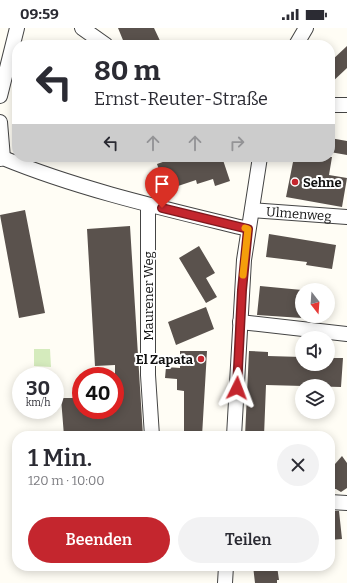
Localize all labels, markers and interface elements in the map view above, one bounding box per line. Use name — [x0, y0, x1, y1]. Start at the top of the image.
text: 09:59 — [20, 5, 59, 23]
text: 80 m — [94, 54, 160, 87]
icon: left — [28, 56, 80, 108]
text: Ernst-Reuter-Straße — [94, 88, 268, 110]
icon: left — [100, 132, 122, 154]
icon: ahead — [142, 132, 164, 154]
icon: ahead — [184, 132, 206, 154]
icon: right — [226, 132, 248, 154]
pin — [145, 167, 179, 208]
icon: arrive — [151, 173, 173, 195]
place label: Sehne — [303, 175, 342, 190]
marker: Sehne — [290, 177, 300, 187]
street label: Ulmenweg — [266, 204, 332, 223]
street label: Maurener Weg — [141, 251, 156, 341]
north arrow — [295, 283, 335, 323]
map controls — [295, 283, 335, 419]
button: sound — [295, 331, 335, 371]
place label: El Zapata — [136, 352, 194, 367]
marker: El Zapata — [196, 354, 206, 364]
speed limit sign: 40 — [72, 367, 124, 419]
position arrow — [216, 367, 258, 409]
text: 30 — [26, 376, 50, 400]
button: layers — [295, 379, 335, 419]
text: km/h — [26, 397, 50, 409]
text: 1 Min. — [28, 444, 92, 472]
button: close — [277, 444, 319, 486]
text: 120 m · 10:00 — [28, 473, 105, 488]
button: Beenden — [28, 517, 170, 563]
button: Teilen — [178, 517, 319, 563]

